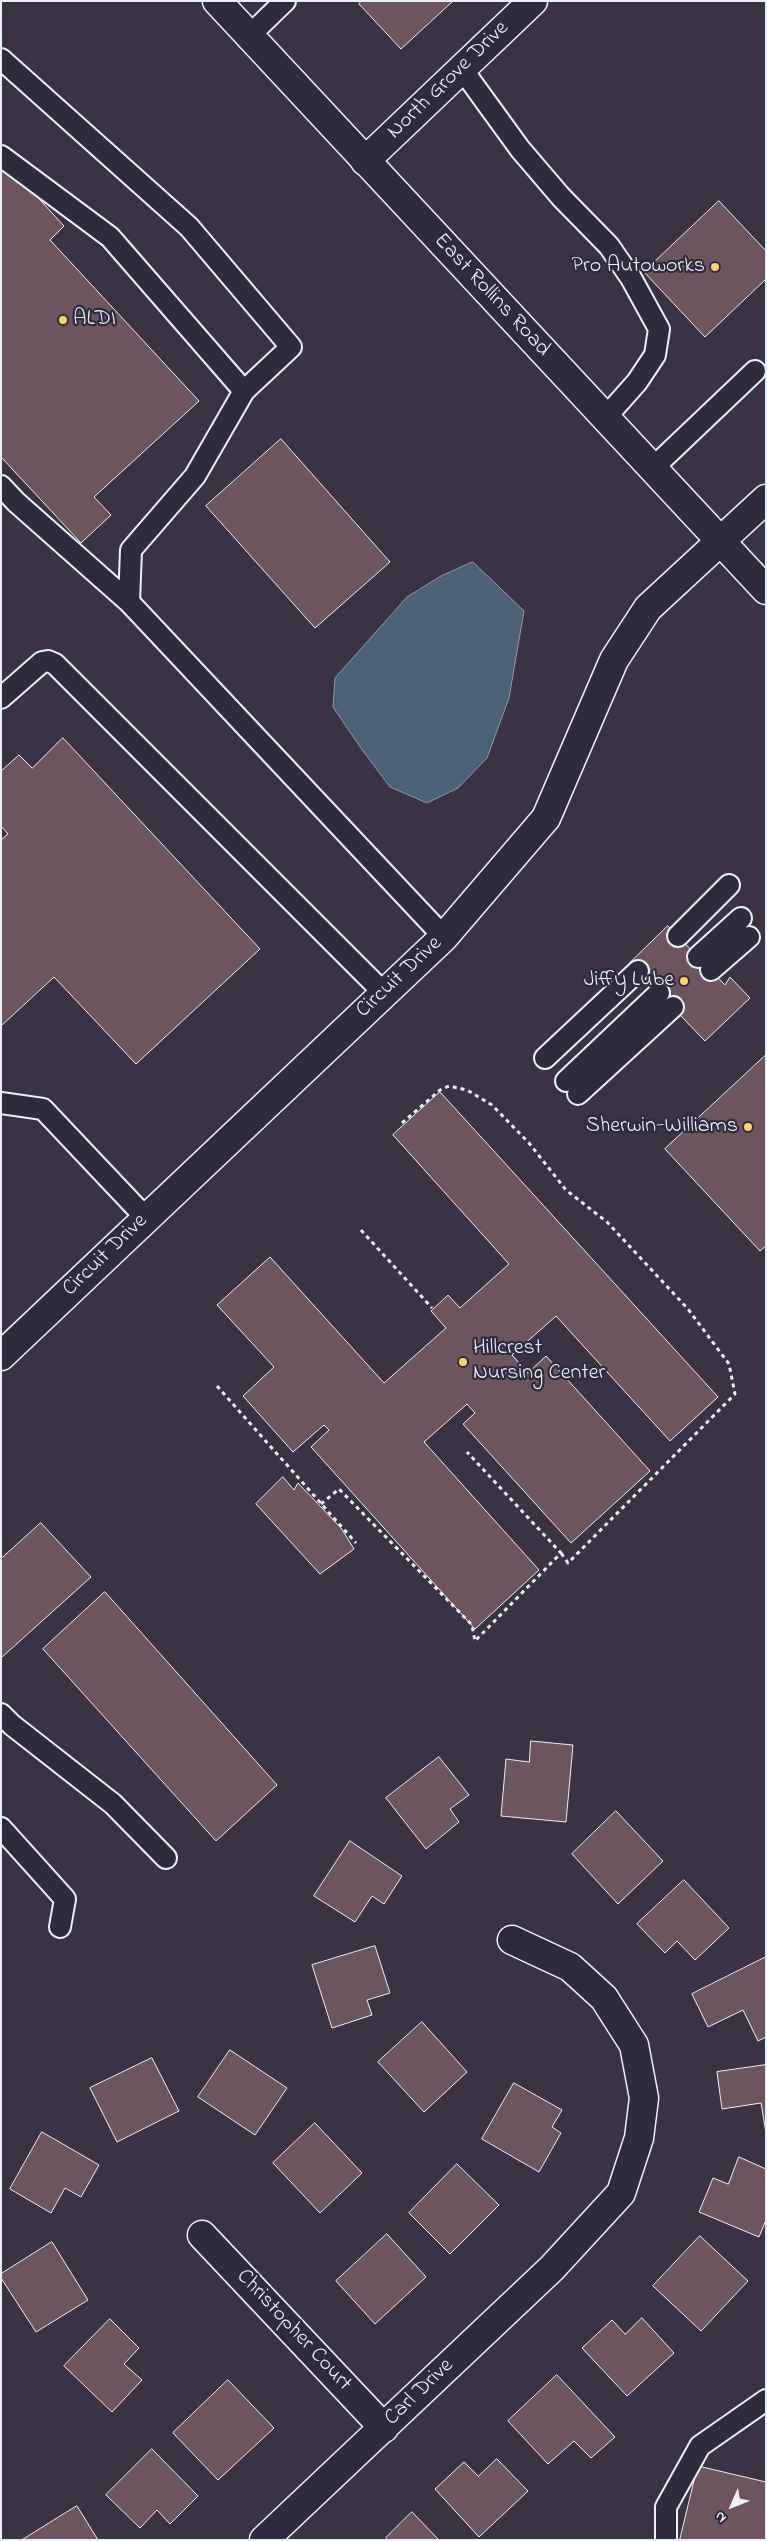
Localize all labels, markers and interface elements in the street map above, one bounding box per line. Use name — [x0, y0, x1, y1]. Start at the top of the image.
street label: North Grove Drive — [383, 16, 515, 146]
street label: East Rollins Road — [427, 229, 555, 363]
place label: Pro Autoworks — [572, 254, 705, 280]
marker: Pro Autoworks — [709, 261, 721, 273]
place label: ALDI — [73, 307, 116, 333]
marker: ALDI — [57, 314, 69, 326]
street label: Circuit Drive — [352, 932, 448, 1024]
place label: Jiffy Lube — [584, 968, 674, 994]
marker: Jiffy Lube — [678, 975, 690, 987]
place label: Sherwin-Williams — [586, 1114, 738, 1140]
marker: Sherwin-Williams — [742, 1121, 754, 1133]
street label: Circuit Drive — [58, 1209, 154, 1303]
place label: Hillcrest Nursing Center — [473, 1336, 605, 1388]
marker: Hillcrest Nursing Center — [457, 1356, 469, 1368]
street label: Christopher Court — [230, 2264, 356, 2398]
street label: Carl Drive — [380, 2354, 460, 2432]
north arrow — [707, 2481, 757, 2531]
text: N — [710, 2506, 732, 2527]

